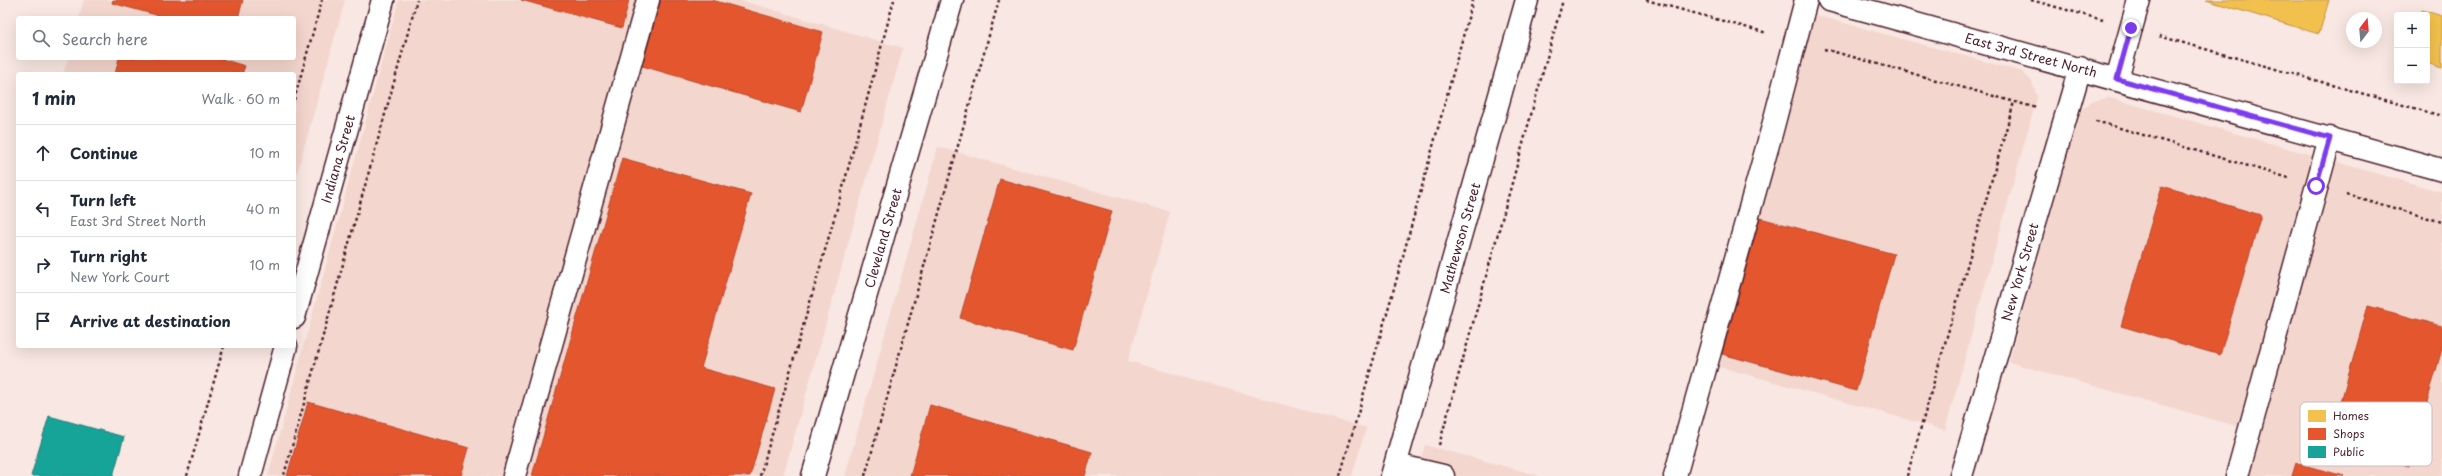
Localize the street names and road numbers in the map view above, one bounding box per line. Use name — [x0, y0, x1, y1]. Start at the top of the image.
street label: East 3rd Street North — [1963, 28, 2099, 81]
street label: Indiana Street — [316, 113, 359, 205]
street label: Mathewson Street — [1435, 180, 1484, 296]
street label: Cleveland Street — [859, 186, 906, 290]
street label: New York Street — [1996, 220, 2043, 323]

